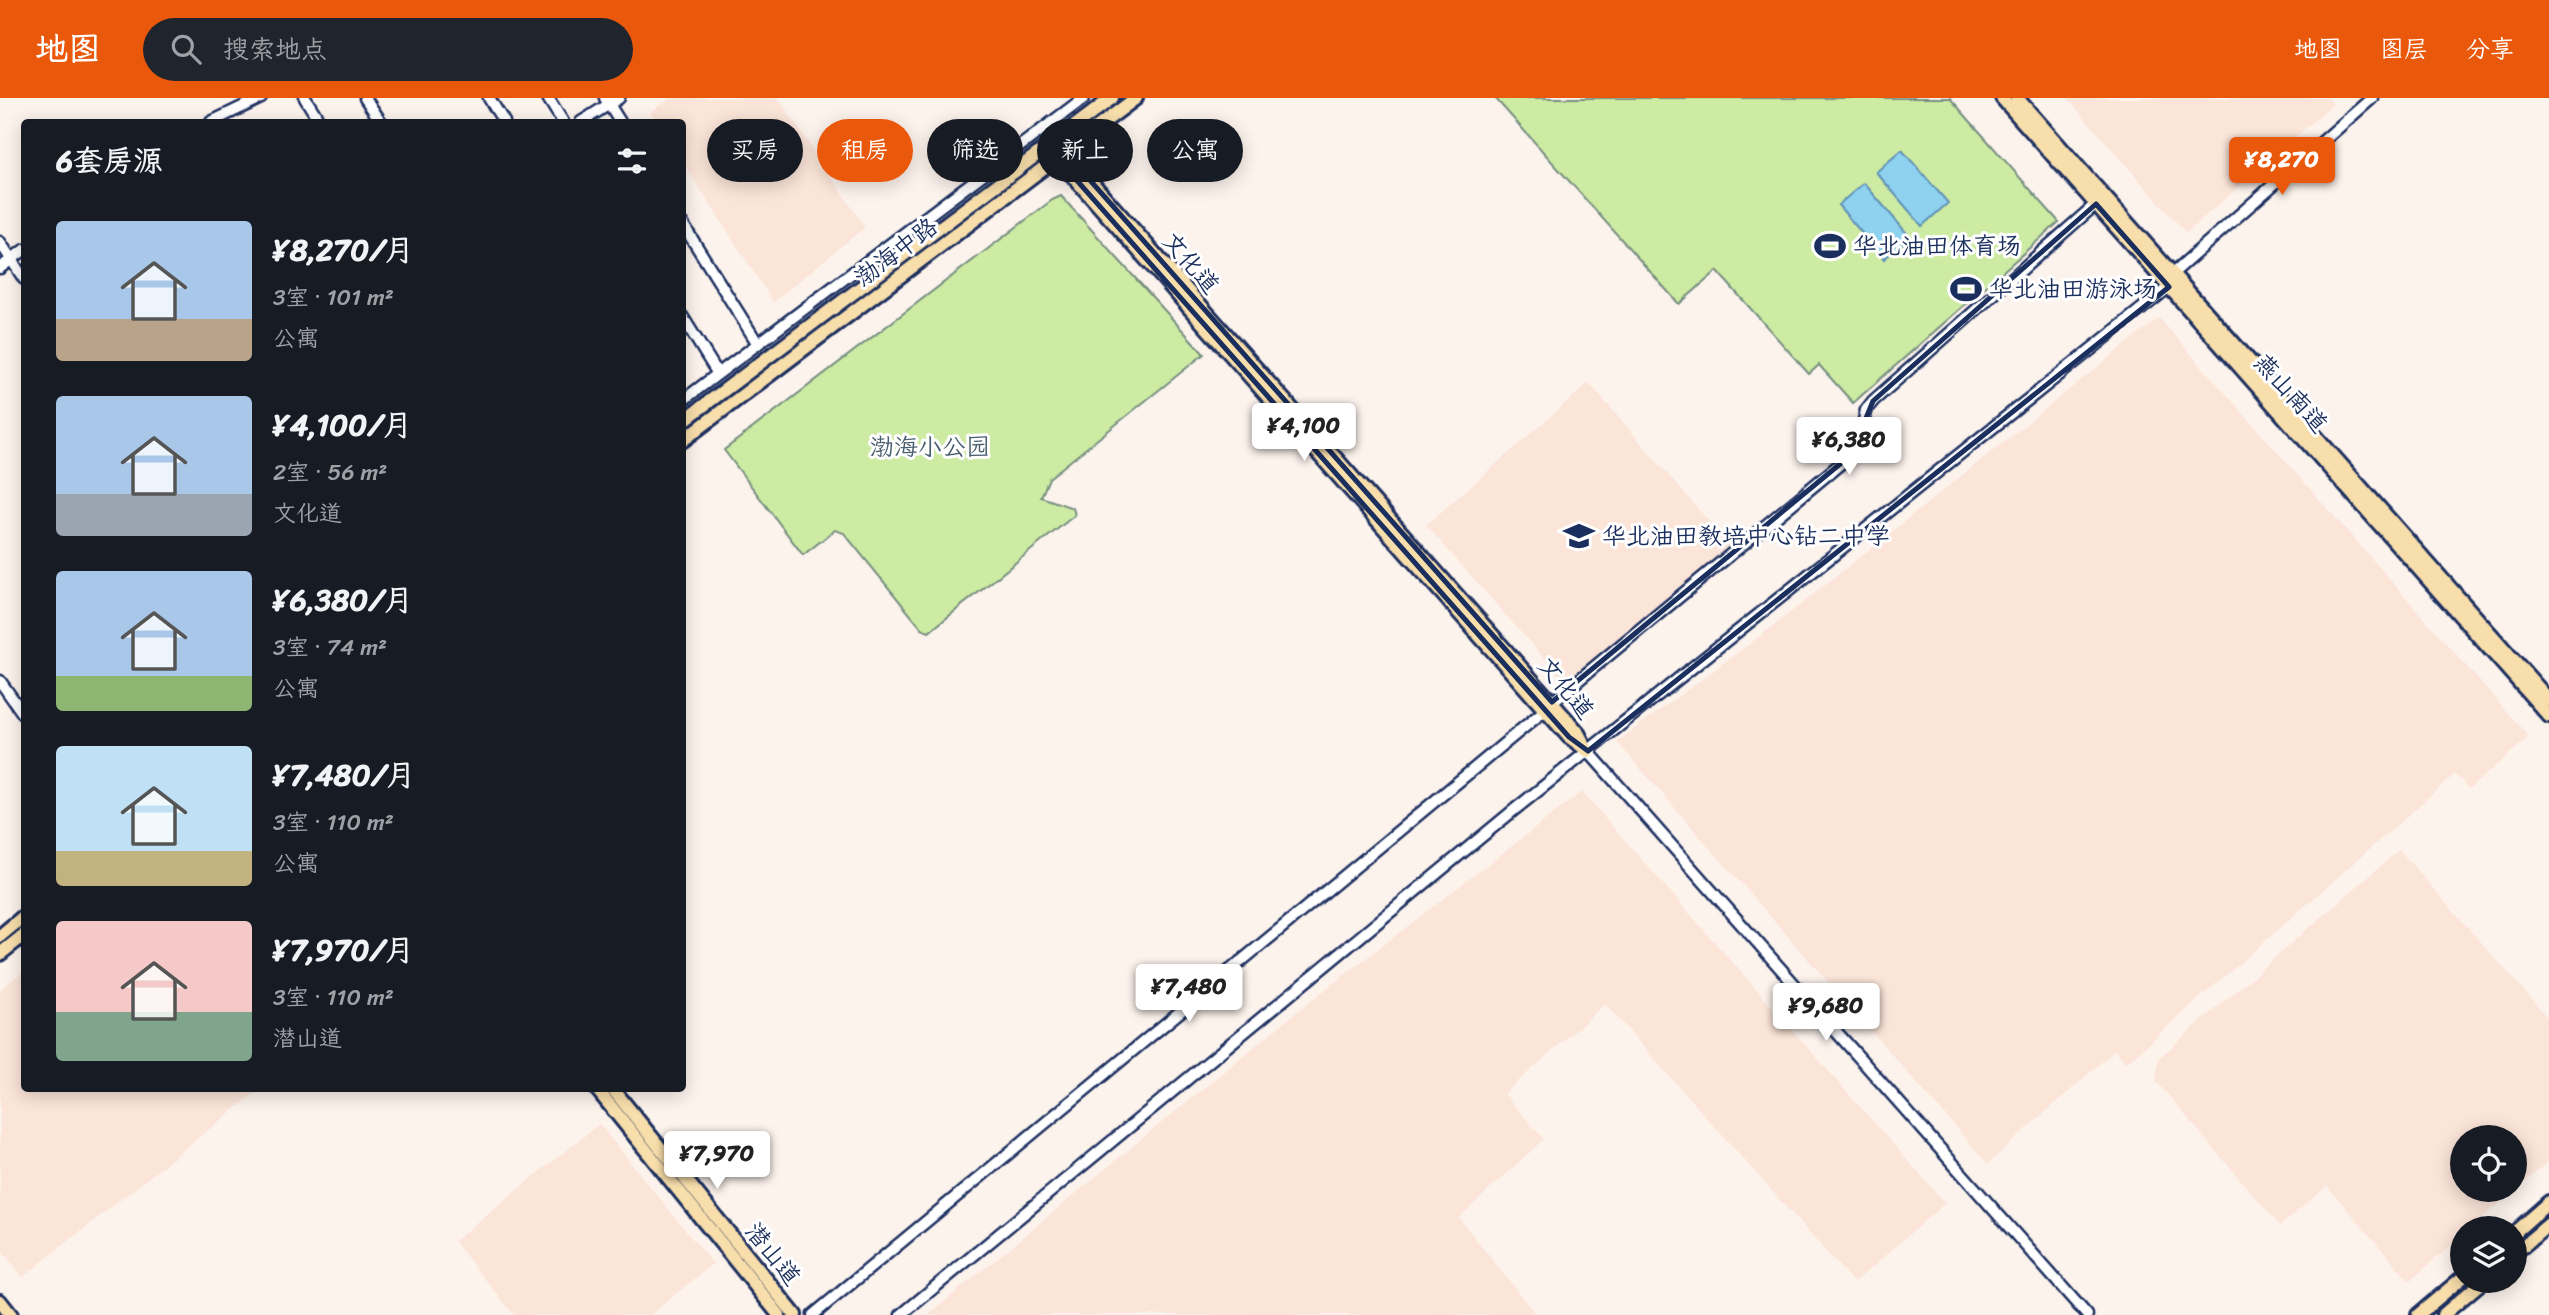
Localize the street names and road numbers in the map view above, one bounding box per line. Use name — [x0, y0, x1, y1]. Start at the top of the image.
street label: 渤海中路 — [845, 206, 947, 298]
street label: 文化道 — [1152, 222, 1230, 304]
street label: 燕山南道 — [2243, 343, 2339, 443]
street label: 文化道 — [1527, 647, 1605, 729]
street label: 潜山道 — [734, 1213, 812, 1295]

